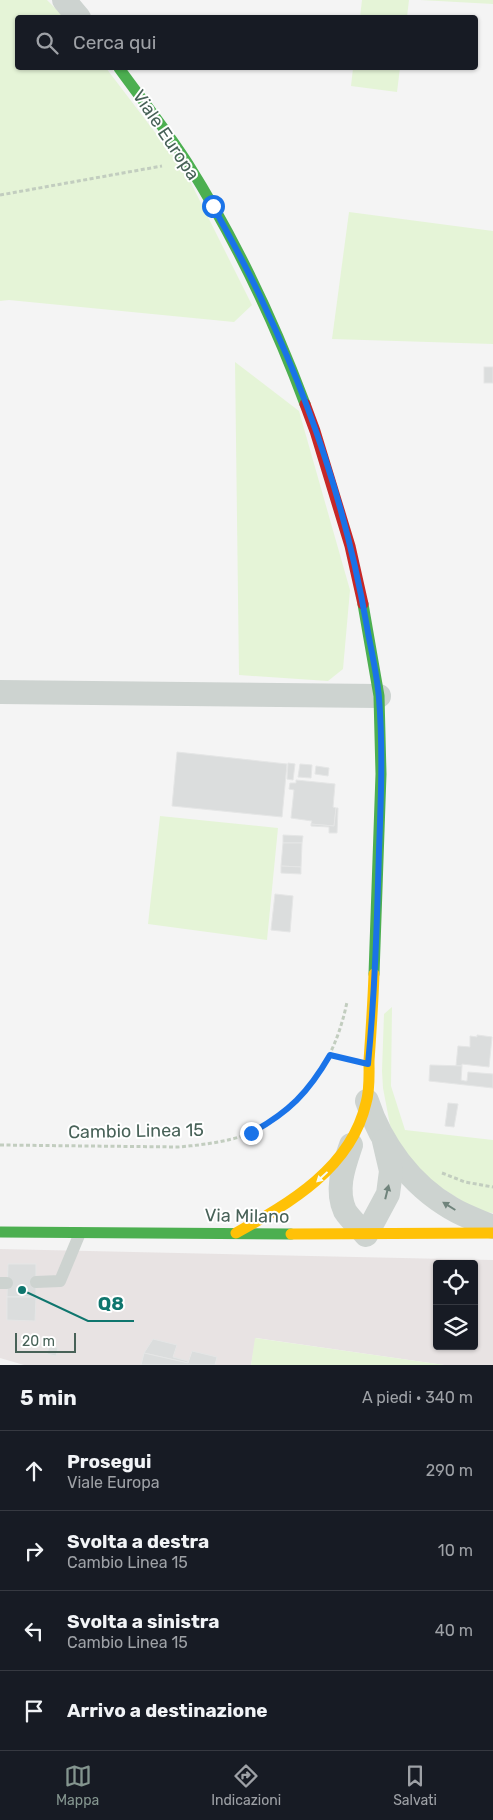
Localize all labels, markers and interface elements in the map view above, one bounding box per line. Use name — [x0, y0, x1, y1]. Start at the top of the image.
search box — [15, 15, 478, 70]
icon: search — [33, 29, 61, 57]
text: Cerca qui — [73, 31, 156, 54]
street label: Viale Europa — [128, 86, 204, 184]
route start — [202, 195, 225, 218]
street label: Cambio Linea 15 — [68, 1119, 204, 1143]
route end — [240, 1122, 263, 1145]
one-way arrow — [316, 1171, 328, 1183]
one-way arrow — [383, 1184, 391, 1199]
one-way arrow — [442, 1201, 456, 1211]
street label: Via Milano — [204, 1204, 290, 1228]
map controls — [433, 1260, 478, 1350]
button: locate — [433, 1260, 478, 1305]
callout: Q8 — [88, 1287, 134, 1321]
text: Q8 — [98, 1292, 124, 1315]
button: layers — [433, 1305, 478, 1350]
scale bar — [15, 1330, 76, 1353]
text: 20 m — [22, 1333, 55, 1350]
text: 5 min — [20, 1385, 77, 1410]
text: A piedi · 340 m — [362, 1388, 473, 1407]
text: Prosegui — [67, 1450, 151, 1473]
icon: ahead — [20, 1457, 48, 1485]
text: 290 m — [426, 1461, 473, 1480]
text: Viale Europa — [67, 1473, 160, 1492]
text: Svolta a destra — [67, 1530, 209, 1553]
icon: right — [20, 1537, 48, 1565]
text: 10 m — [438, 1541, 473, 1560]
text: Cambio Linea 15 — [67, 1553, 188, 1572]
text: Svolta a sinistra — [67, 1610, 220, 1633]
icon: left — [20, 1617, 48, 1645]
text: 40 m — [435, 1621, 473, 1640]
text: Cambio Linea 15 — [67, 1633, 188, 1652]
icon: arrive — [20, 1697, 48, 1725]
text: Arrivo a destinazione — [67, 1699, 268, 1722]
tab: Mappa — [56, 1762, 99, 1809]
tab: Indicazioni — [211, 1762, 281, 1809]
tab: Salvati — [393, 1762, 437, 1809]

